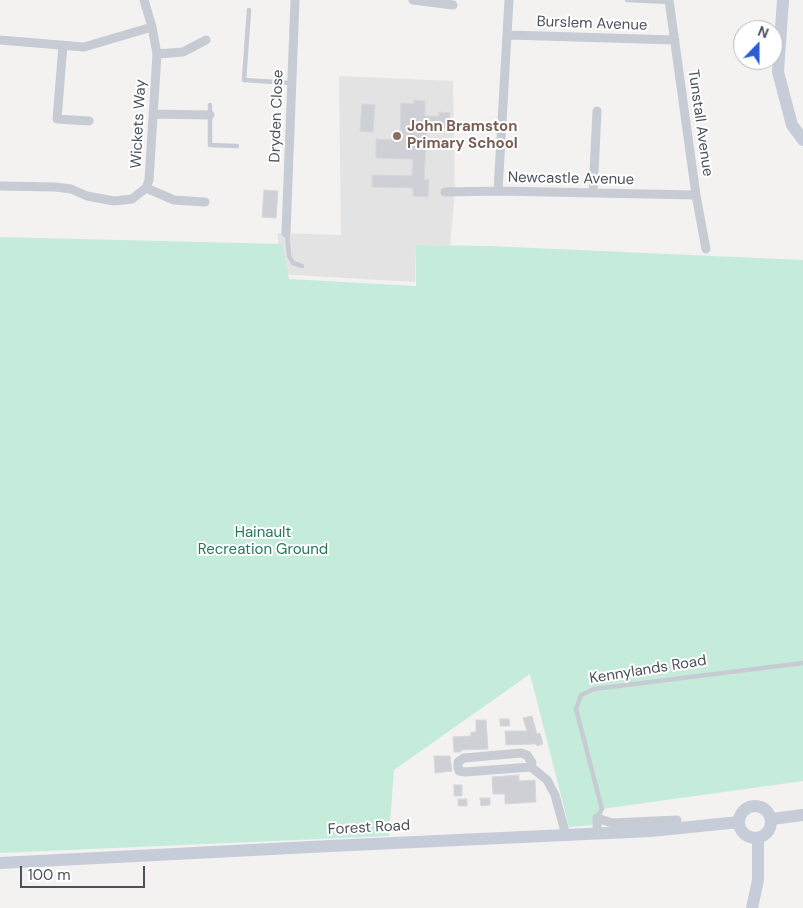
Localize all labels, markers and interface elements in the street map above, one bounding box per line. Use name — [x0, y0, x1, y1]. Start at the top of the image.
street label: Burslem Avenue — [536, 13, 648, 35]
north arrow — [733, 20, 783, 70]
text: N — [755, 22, 771, 42]
street label: Tunstall Avenue — [684, 68, 716, 178]
street label: Dryden Close — [266, 69, 288, 163]
street label: Wickets Way — [128, 79, 150, 169]
place label: John Bramston Primary School — [407, 118, 518, 153]
marker: John Bramston Primary School — [391, 130, 403, 142]
street label: Newcastle Avenue — [508, 169, 634, 189]
park label: Hainault Recreation Ground — [198, 524, 328, 559]
street label: Kennylands Road — [588, 652, 708, 688]
street label: Forest Road — [327, 817, 411, 839]
scale bar — [22, 856, 148, 888]
text: 100 m — [28, 865, 71, 885]

